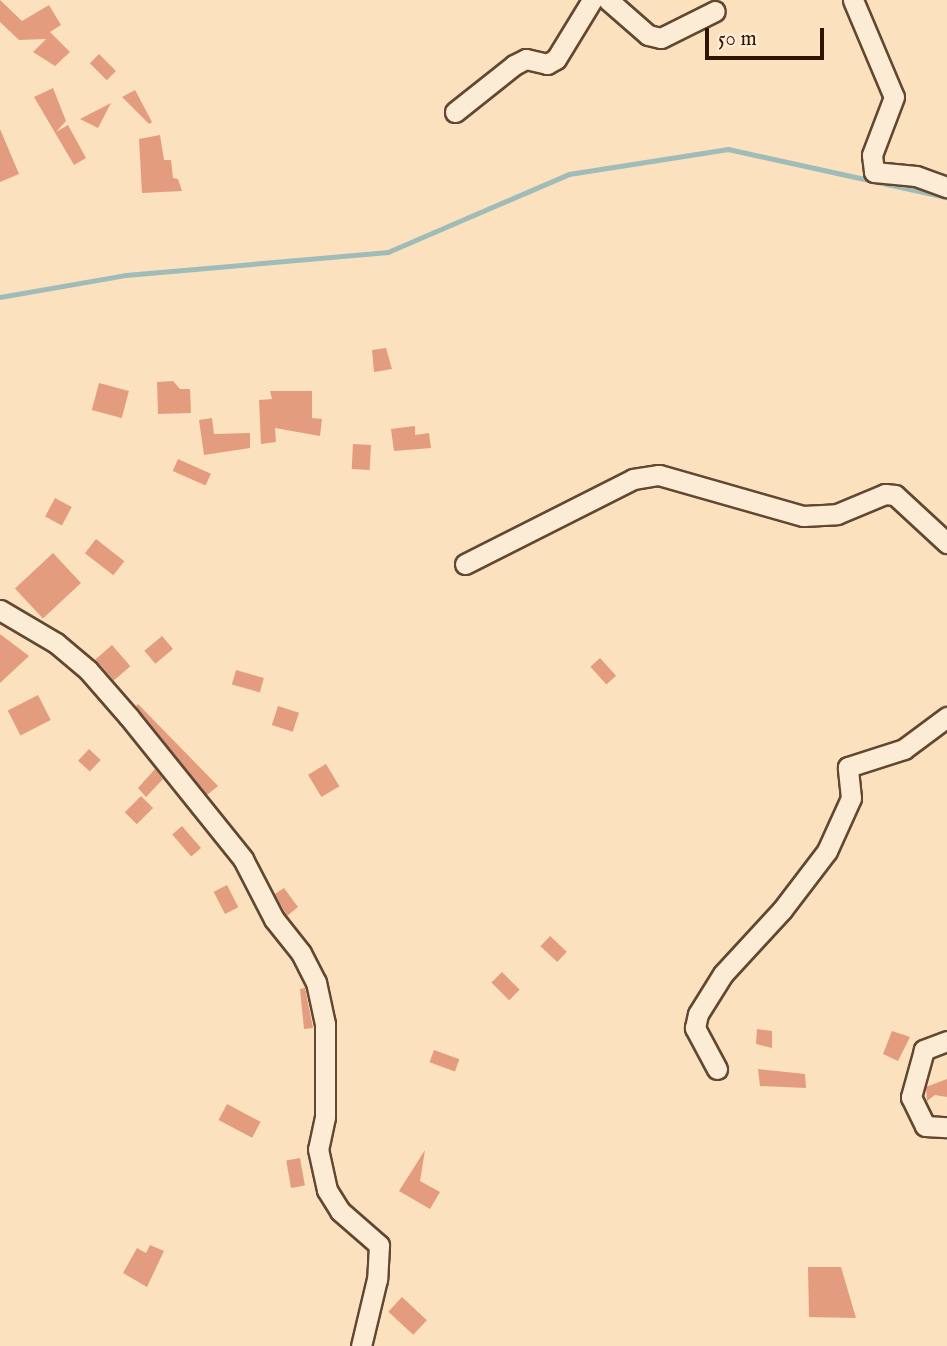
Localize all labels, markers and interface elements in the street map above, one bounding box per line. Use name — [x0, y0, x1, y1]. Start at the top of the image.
scale bar — [709, 14, 828, 58]
text: 50 m — [718, 26, 757, 53]

